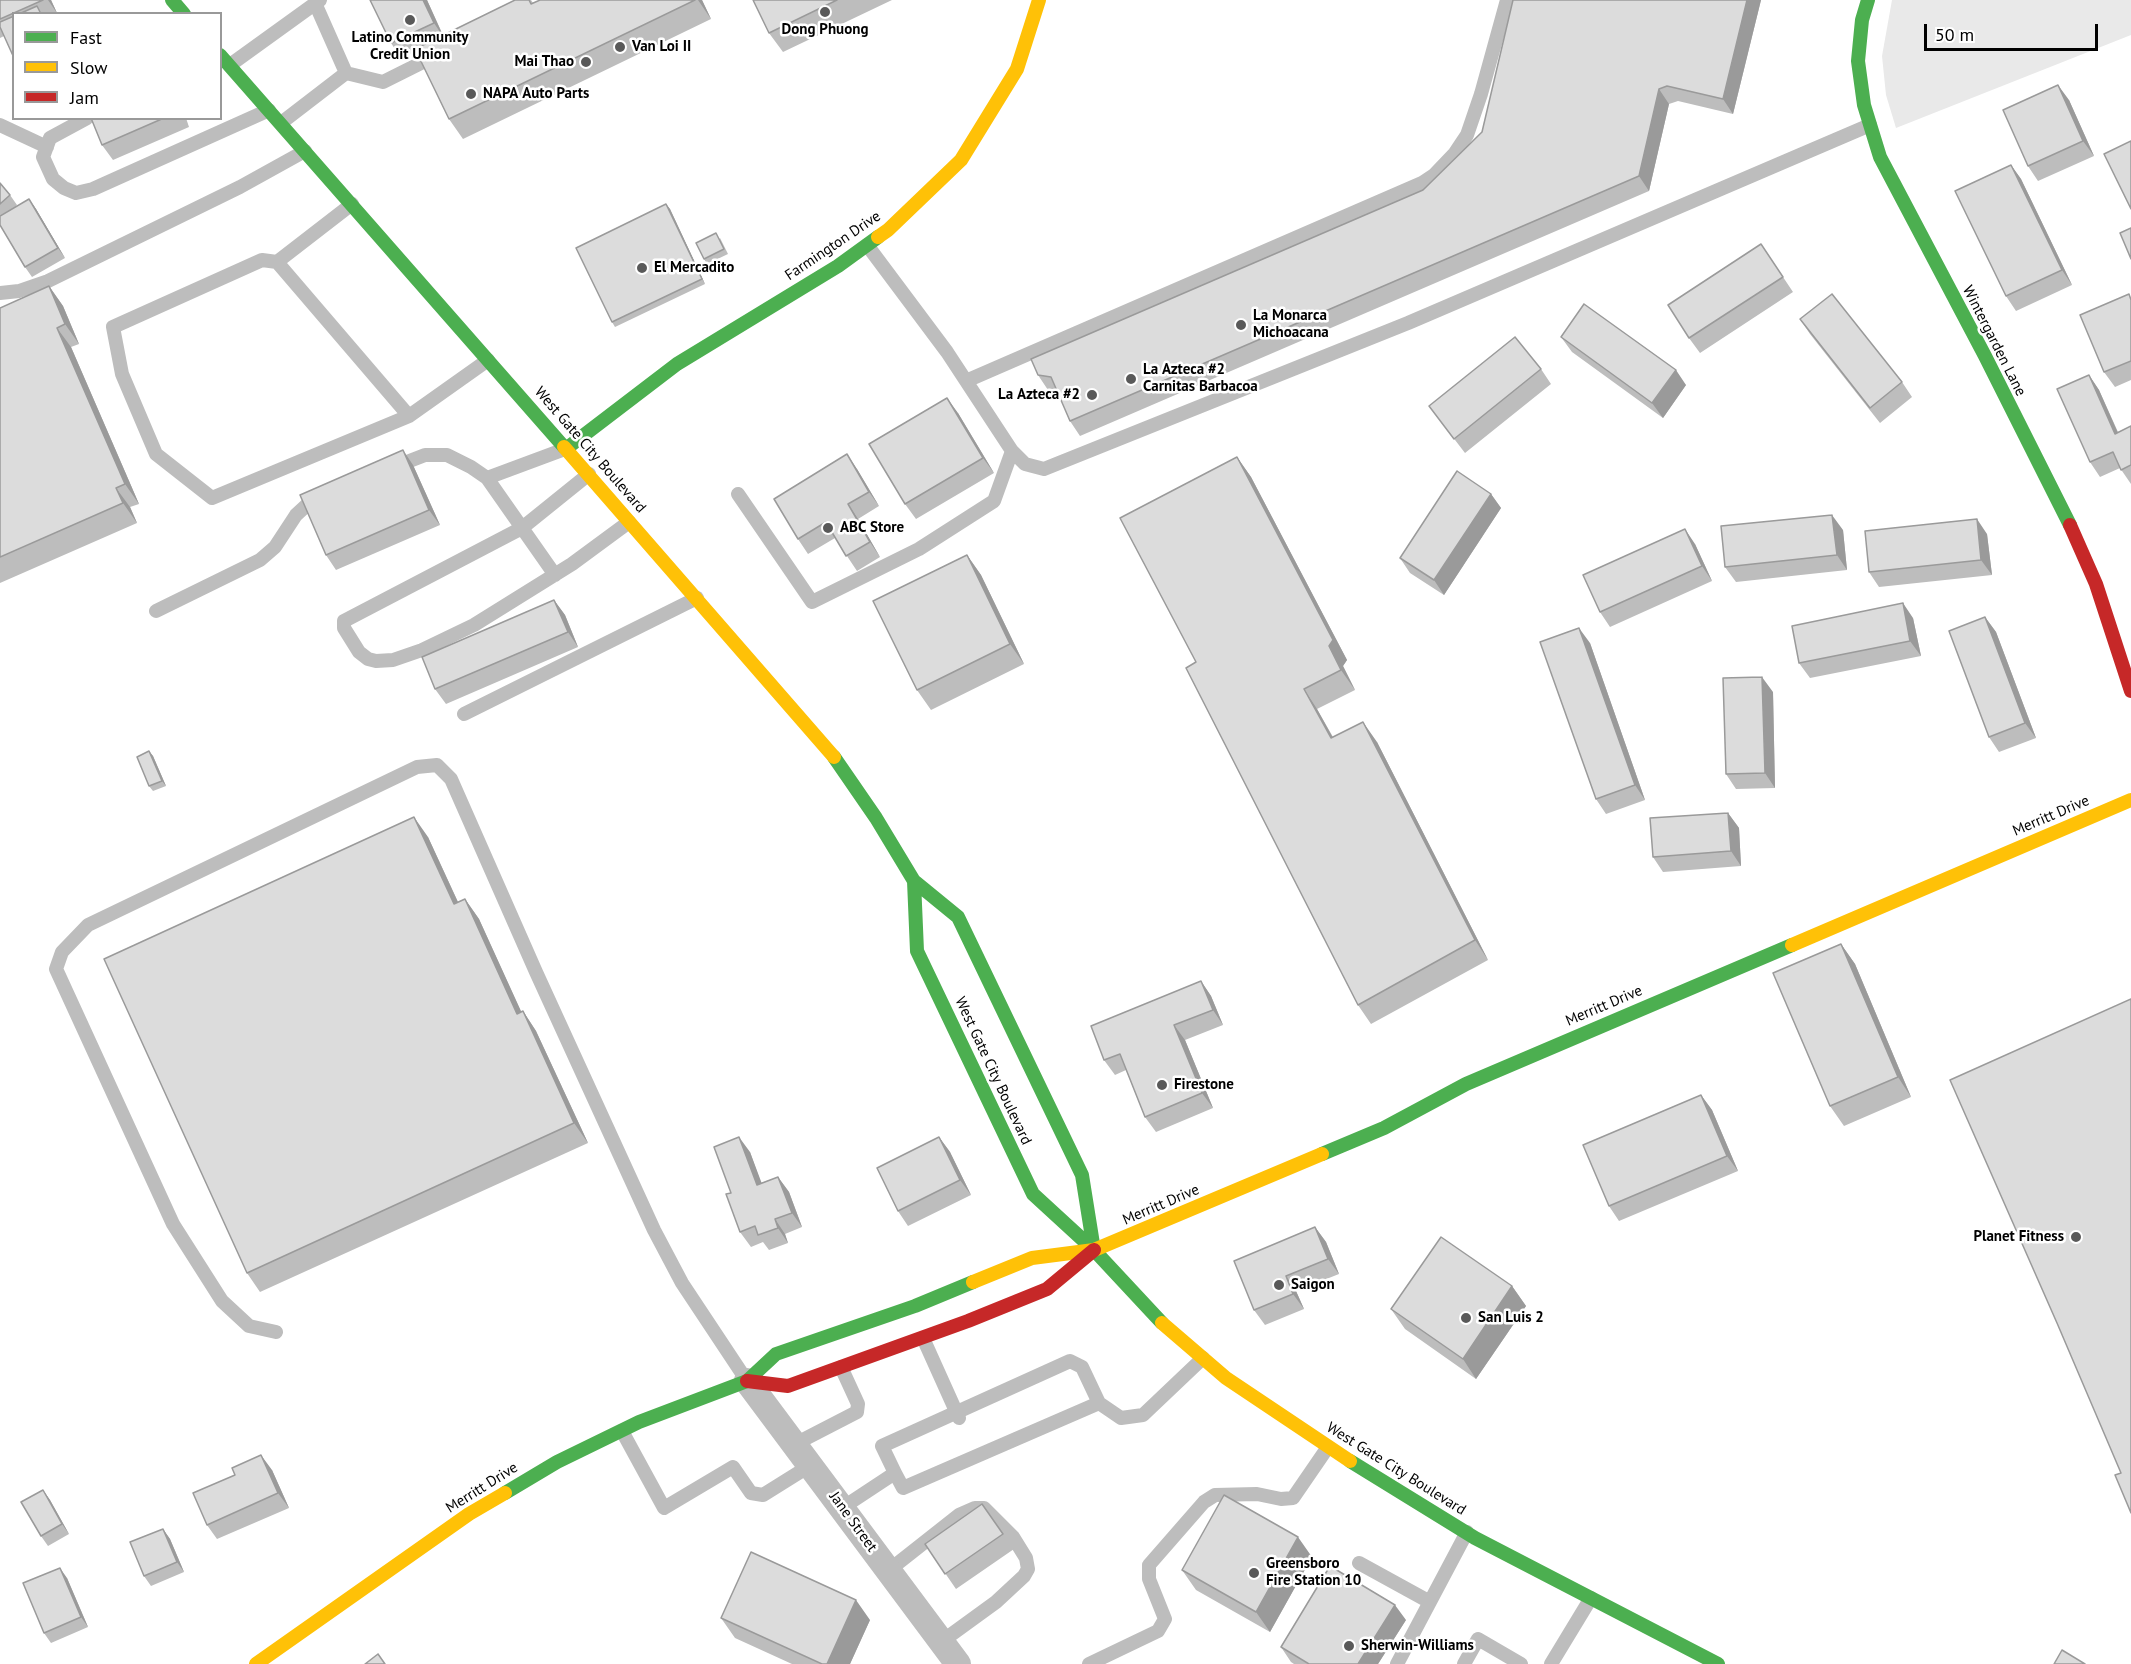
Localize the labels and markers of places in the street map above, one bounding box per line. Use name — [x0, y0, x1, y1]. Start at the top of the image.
marker: Dong Phuong — [818, 5, 832, 19]
marker: Latino Community Credit Union — [403, 13, 417, 27]
place label: Dong Phuong — [782, 21, 868, 39]
place label: Latino Community Credit Union — [352, 29, 468, 64]
place label: Van Loi II — [632, 38, 691, 56]
marker: Van Loi II — [613, 40, 627, 54]
place label: Mai Thao — [515, 53, 574, 71]
marker: Mai Thao — [579, 55, 593, 69]
place label: NAPA Auto Parts — [483, 85, 589, 103]
marker: NAPA Auto Parts — [464, 87, 478, 101]
place label: El Mercadito — [654, 259, 734, 277]
marker: El Mercadito — [635, 261, 649, 275]
place label: La Monarca Michoacana — [1253, 307, 1329, 342]
marker: La Monarca Michoacana — [1234, 318, 1248, 332]
place label: La Azteca #2 Carnitas Barbacoa — [1143, 361, 1258, 396]
marker: La Azteca #2 Carnitas Barbacoa — [1124, 372, 1138, 386]
place label: La Azteca #2 — [998, 386, 1080, 404]
marker: La Azteca #2 — [1085, 388, 1099, 402]
place label: ABC Store — [840, 519, 904, 537]
marker: ABC Store — [821, 521, 835, 535]
place label: Firestone — [1174, 1076, 1234, 1094]
marker: Firestone — [1155, 1078, 1169, 1092]
place label: Planet Fitness — [1973, 1228, 2064, 1246]
marker: Planet Fitness — [2069, 1230, 2083, 1244]
place label: Saigon — [1291, 1276, 1335, 1294]
marker: Saigon — [1272, 1278, 1286, 1292]
place label: San Luis 2 — [1478, 1309, 1544, 1327]
marker: San Luis 2 — [1459, 1311, 1473, 1325]
place label: Greensboro Fire Station 10 — [1266, 1555, 1361, 1590]
marker: Greensboro Fire Station 10 — [1247, 1566, 1261, 1580]
place label: Sherwin-Williams — [1361, 1637, 1474, 1655]
marker: Sherwin-Williams — [1342, 1639, 1356, 1653]

